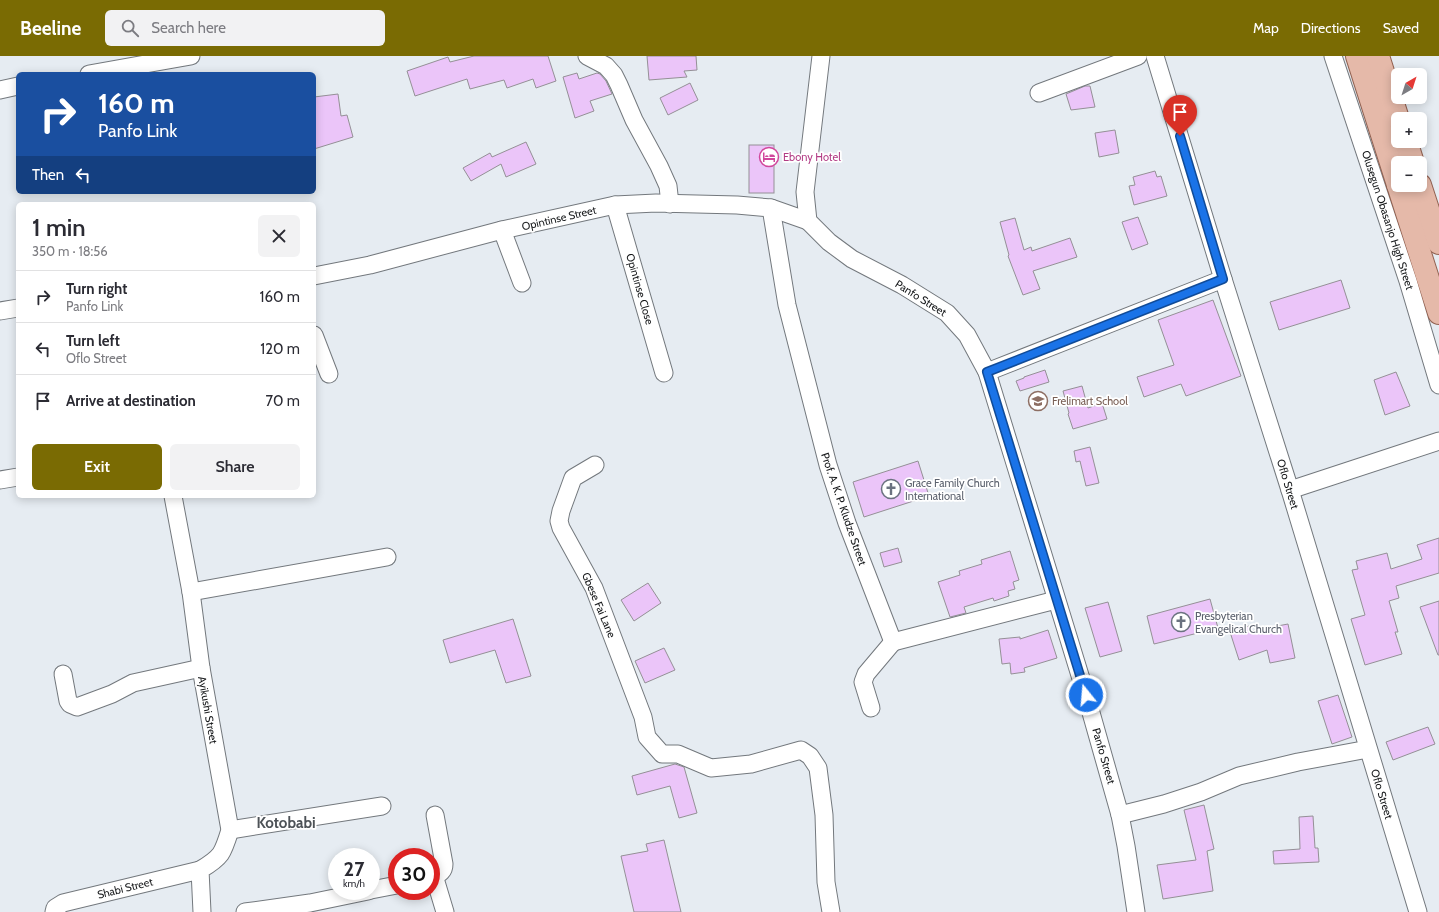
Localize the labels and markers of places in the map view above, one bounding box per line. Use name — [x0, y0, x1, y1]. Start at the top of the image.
pin — [1163, 95, 1197, 136]
hotel icon: Ebony Hotel — [758, 146, 780, 168]
place label: Ebony Hotel — [783, 150, 841, 164]
school or university icon: Frelimart School — [1027, 390, 1049, 412]
place label: Frelimart School — [1052, 394, 1128, 408]
place label: Grace Family Church International — [905, 476, 1000, 503]
church icon: Grace Family Church International — [880, 478, 902, 500]
place label: Presbyterian Evangelical Church — [1195, 609, 1282, 636]
church icon: Presbyterian Evangelical Church — [1170, 611, 1192, 633]

